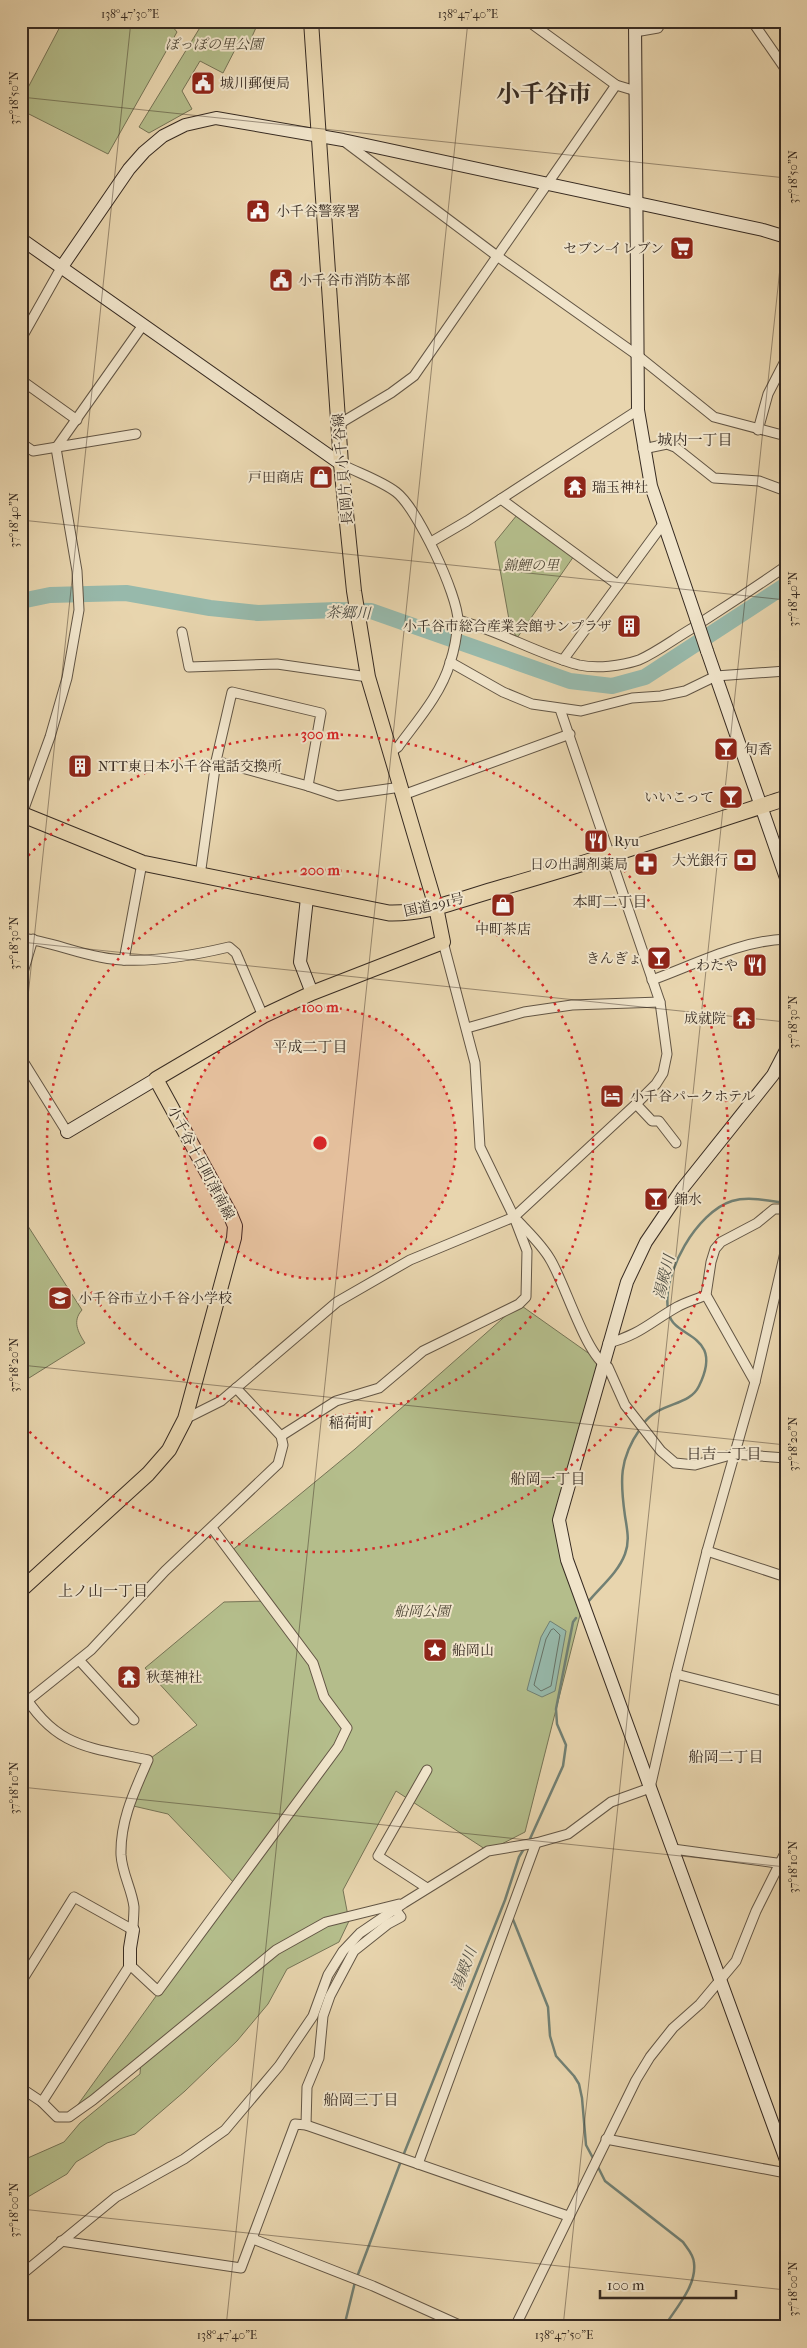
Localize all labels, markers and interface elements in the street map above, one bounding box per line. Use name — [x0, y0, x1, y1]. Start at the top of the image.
text: 138°47'30"E — [101, 7, 159, 21]
text: 138°47'40"E — [438, 7, 498, 21]
park label: ぽっぽの里公園 — [165, 36, 265, 53]
public building icon: 城川郵便局 — [190, 70, 216, 96]
text: 37°18'50"N — [7, 71, 21, 125]
place label: 城川郵便局 — [220, 75, 290, 92]
district label: 小千谷市 — [496, 80, 592, 108]
text: 37°18'50"N — [786, 150, 800, 204]
public building icon: 小千谷警察署 — [245, 198, 271, 224]
place label: 小千谷警察署 — [276, 203, 360, 220]
supermarket icon: セブン-イレブン — [669, 235, 695, 261]
place label: セブン-イレブン — [563, 240, 664, 257]
public building icon: 小千谷市消防本部 — [268, 267, 294, 293]
place label: 小千谷市消防本部 — [298, 272, 410, 289]
street label: 長岡片貝小千谷線 — [330, 412, 356, 526]
district label: 城内一丁目 — [657, 431, 733, 449]
shop icon: 戸田商店 — [308, 464, 334, 490]
place label: 戸田商店 — [248, 469, 304, 486]
temple icon: 瑞玉神社 — [562, 474, 588, 500]
place label: 瑞玉神社 — [592, 479, 648, 496]
text: 37°18'40"N — [7, 492, 21, 548]
park label: 錦鯉の里 — [503, 557, 560, 574]
text: 37°18'40"N — [786, 571, 800, 627]
water label: 茶郷川 — [325, 604, 373, 622]
building icon: 小千谷市総合産業会館サンプラザ — [616, 613, 642, 639]
place label: 小千谷市総合産業会館サンプラザ — [403, 618, 612, 635]
text: 300 m — [301, 725, 340, 743]
bar icon: 旬香 — [713, 736, 739, 762]
place label: 旬香 — [744, 741, 772, 758]
building icon: NTT東日本小千谷電話交換所 — [67, 753, 93, 779]
place label: NTT東日本小千谷電話交換所 — [98, 758, 282, 775]
bar icon: いいこって — [718, 784, 744, 810]
place label: いいこって — [644, 789, 714, 806]
restaurant icon: Ryu — [583, 828, 609, 854]
place label: Ryu — [614, 833, 639, 850]
bank icon: 大光銀行 — [732, 847, 758, 873]
pharmacy icon: 日の出調剤薬局 — [633, 851, 659, 877]
place label: 大光銀行 — [672, 852, 728, 869]
place label: 日の出調剤薬局 — [530, 856, 628, 873]
text: 200 m — [300, 861, 340, 879]
street label: 国道291号 — [402, 890, 466, 920]
shop icon: 中町茶店 — [490, 892, 516, 918]
district label: 本町二丁目 — [572, 893, 648, 911]
text: 37°18'30"N — [7, 916, 21, 970]
place label: 中町茶店 — [475, 921, 531, 938]
bar icon: きんぎょ — [646, 945, 672, 971]
place label: きんぎょ — [586, 950, 642, 967]
restaurant icon: わたや — [742, 952, 768, 978]
place label: わたや — [696, 957, 738, 974]
text: 37°18'30"N — [786, 995, 800, 1049]
text: 100 m — [301, 998, 339, 1016]
temple icon: 成就院 — [731, 1005, 757, 1031]
place label: 成就院 — [684, 1010, 726, 1027]
district label: 平成二丁目 — [272, 1038, 348, 1056]
hotel icon: 小千谷パークホテル — [599, 1083, 625, 1109]
place label: 小千谷パークホテル — [630, 1088, 755, 1105]
street label: 小千谷十日町津南線 — [164, 1103, 238, 1223]
centre of rings — [311, 1134, 329, 1152]
bar icon: 錦水 — [643, 1186, 669, 1212]
place label: 錦水 — [674, 1191, 702, 1208]
water label: 湯殿川 — [650, 1251, 679, 1301]
school or university icon: 小千谷市立小千谷小学校 — [47, 1285, 73, 1311]
place label: 小千谷市立小千谷小学校 — [78, 1290, 232, 1307]
text: 37°18'20"N — [7, 1338, 21, 1392]
district label: 稲荷町 — [328, 1414, 374, 1432]
text: 37°18'20"N — [786, 1417, 800, 1471]
district label: 日吉一丁目 — [686, 1445, 762, 1463]
district label: 船岡一丁目 — [510, 1470, 586, 1488]
district label: 上ノ山一丁目 — [58, 1582, 148, 1600]
park label: 船岡公園 — [394, 1603, 452, 1620]
place icon: 船岡山 — [422, 1637, 448, 1663]
place label: 船岡山 — [452, 1642, 494, 1659]
temple icon: 秋葉神社 — [116, 1664, 142, 1690]
place label: 秋葉神社 — [146, 1669, 202, 1686]
district label: 船岡二丁目 — [688, 1748, 764, 1766]
text: 37°18'10"N — [7, 1762, 21, 1814]
text: 37°18'10"N — [786, 1841, 800, 1893]
water label: 湯殿川 — [448, 1943, 481, 1993]
district label: 船岡三丁目 — [323, 2091, 399, 2109]
text: 37°18'00"N — [7, 2183, 21, 2237]
text: 37°18'00"N — [786, 2262, 800, 2316]
scale bar — [600, 2268, 736, 2300]
text: 100 m — [607, 2276, 645, 2294]
text: 138°47'40"E — [197, 2328, 257, 2342]
text: 138°47'50"E — [535, 2328, 593, 2342]

